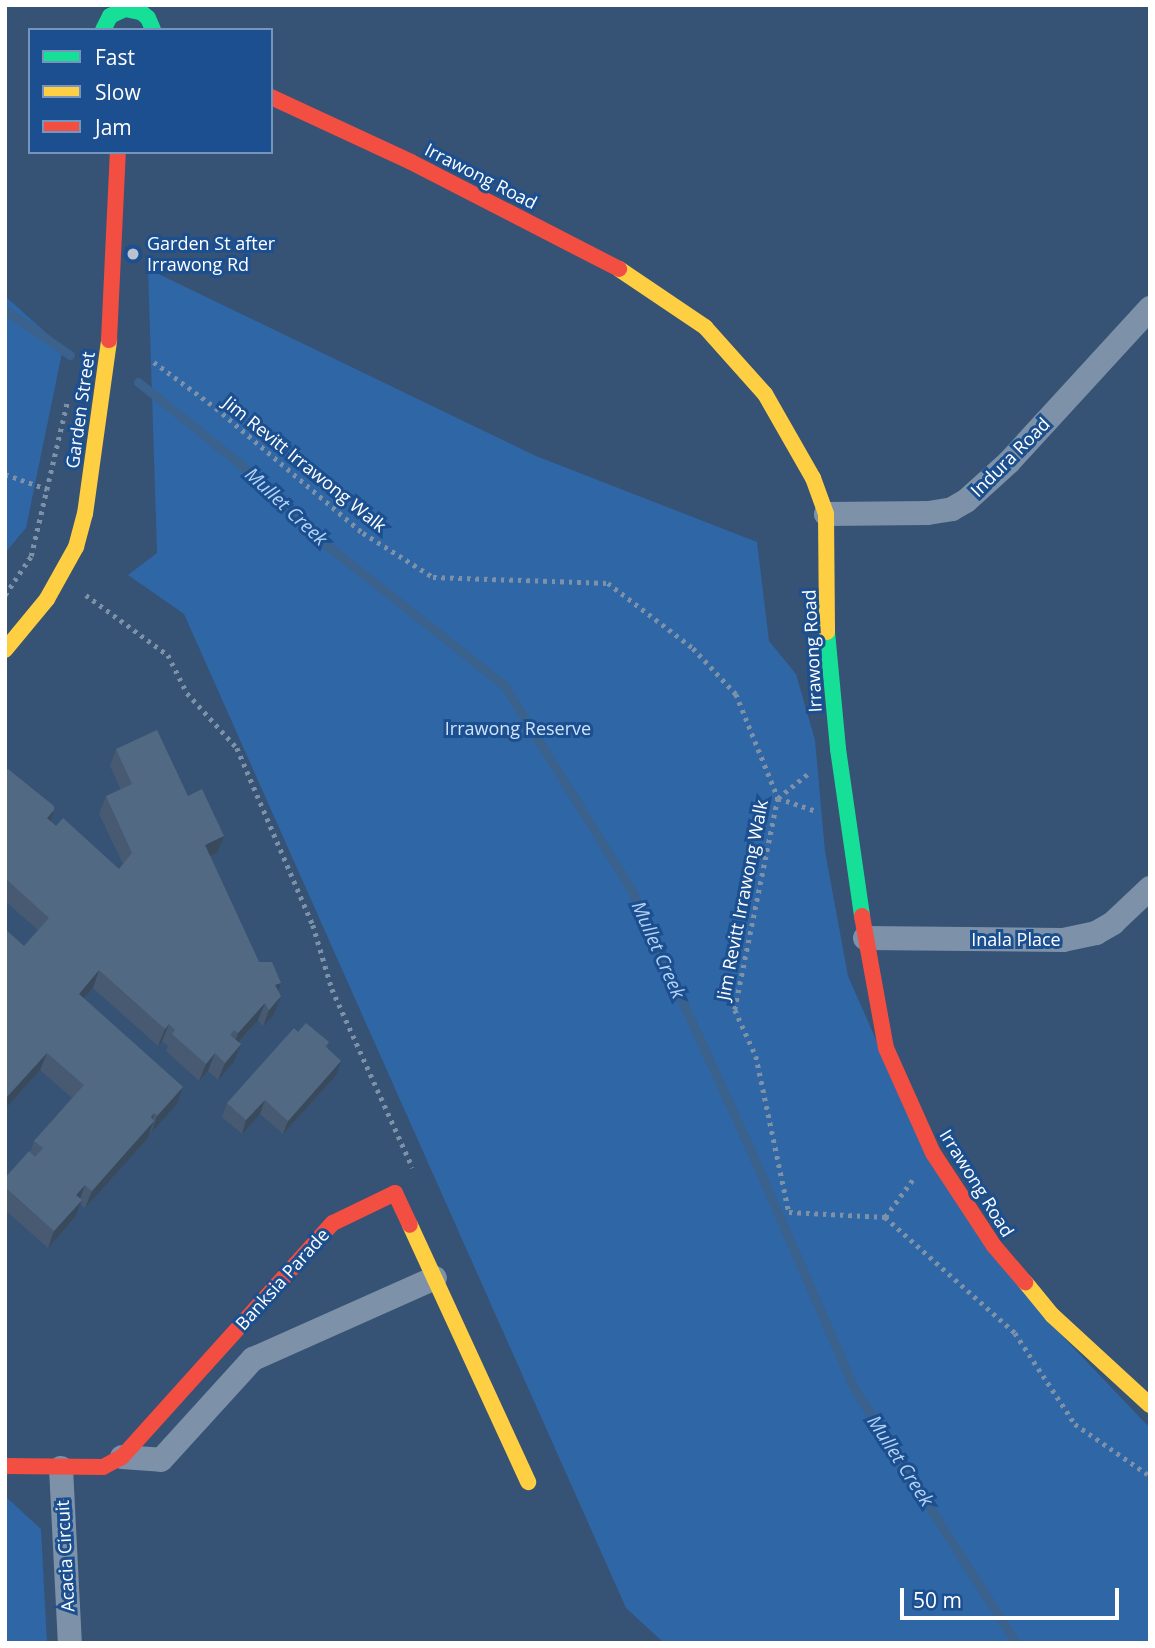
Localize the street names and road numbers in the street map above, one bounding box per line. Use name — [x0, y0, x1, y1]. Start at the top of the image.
street label: Irrawong Road — [421, 138, 541, 214]
street label: Garden Street — [61, 350, 99, 470]
street label: Jim Revitt Irrawong Walk — [219, 392, 391, 536]
street label: Indura Road — [966, 413, 1054, 501]
street label: Irrawong Road — [798, 589, 826, 713]
street label: Jim Revitt Irrawong Walk — [712, 798, 772, 1002]
street label: Inala Place — [971, 928, 1061, 950]
street label: Irrawong Road — [935, 1125, 1019, 1241]
street label: Banksia Parade — [231, 1224, 333, 1334]
street label: Acacia Circuit — [51, 1500, 79, 1612]

